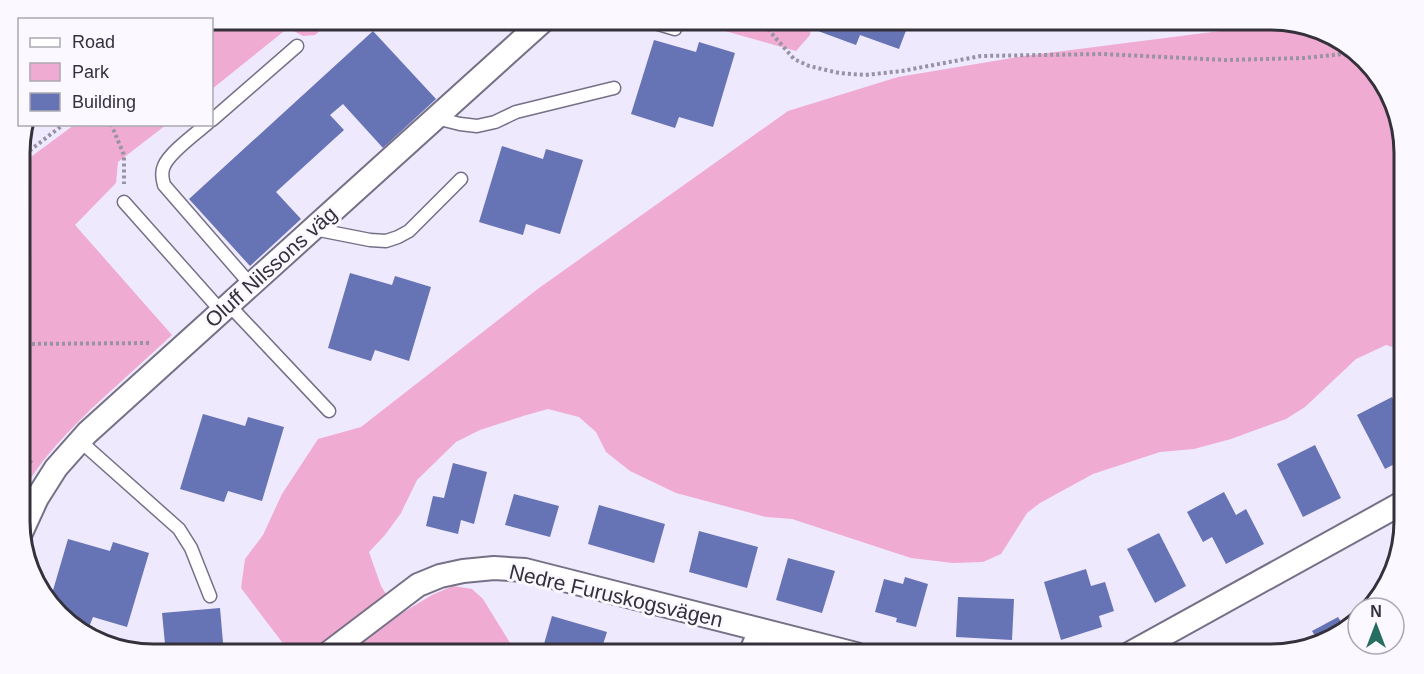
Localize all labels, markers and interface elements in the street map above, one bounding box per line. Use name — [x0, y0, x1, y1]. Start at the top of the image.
legend — [18, 18, 213, 126]
text: Road — [72, 32, 115, 52]
text: Park — [72, 62, 110, 82]
text: Building — [72, 92, 136, 112]
street label: Oluff Nilssons väg — [200, 202, 341, 332]
street label: Nedre Furuskogsvägen — [507, 560, 725, 631]
north arrow — [1346, 596, 1406, 656]
text: N — [1370, 603, 1382, 620]

